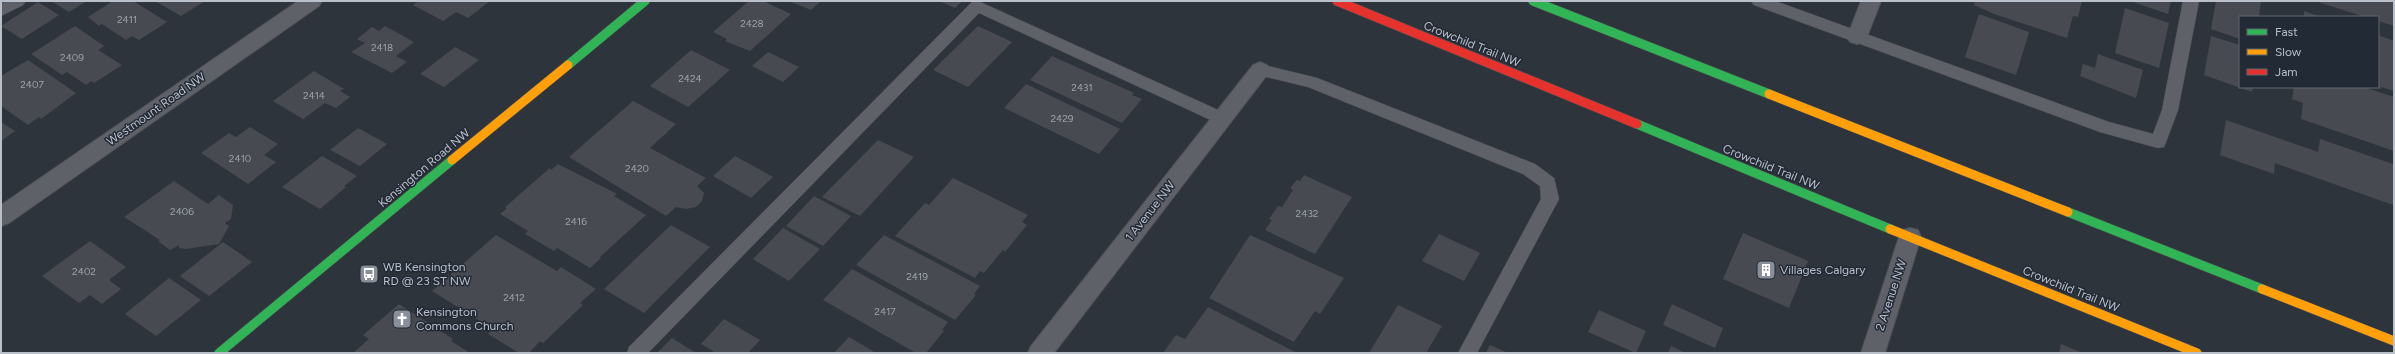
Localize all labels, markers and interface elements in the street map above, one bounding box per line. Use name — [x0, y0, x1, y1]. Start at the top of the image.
house number: 2411 — [117, 13, 137, 26]
legend — [2239, 16, 2379, 88]
house number: 2428 — [740, 17, 764, 30]
street label: Crowchild Trail NW — [1422, 18, 1523, 70]
text: Fast — [2275, 25, 2298, 39]
house number: 2418 — [371, 41, 393, 54]
text: Slow — [2275, 45, 2302, 59]
house number: 2409 — [60, 51, 84, 64]
text: Jam — [2275, 65, 2298, 79]
street label: Westmount Road NW — [104, 69, 208, 148]
house number: 2424 — [678, 72, 702, 85]
house number: 2407 — [20, 78, 44, 91]
house number: 2431 — [1071, 81, 1093, 94]
house number: 2414 — [303, 89, 325, 102]
house number: 2429 — [1050, 112, 1074, 125]
street label: Kensington Road NW — [375, 125, 473, 210]
street label: Crowchild Trail NW — [1721, 141, 1822, 193]
house number: 2410 — [229, 152, 251, 165]
house number: 2420 — [625, 162, 649, 175]
street label: 1 Avenue NW — [1122, 178, 1178, 244]
house number: 2406 — [170, 205, 194, 218]
house number: 2432 — [1296, 207, 1318, 220]
house number: 2416 — [565, 215, 587, 228]
street label: 2 Avenue NW — [1873, 257, 1909, 332]
building icon: Villages Calgary — [1755, 259, 1777, 281]
place label: WB Kensington RD @ 23 ST NW — [383, 260, 471, 288]
bus stop icon: WB Kensington RD @ 23 ST NW — [358, 263, 380, 285]
place label: Villages Calgary — [1780, 263, 1866, 277]
street label: Crowchild Trail NW — [2021, 263, 2122, 315]
house number: 2402 — [72, 265, 96, 278]
house number: 2419 — [906, 270, 928, 283]
house number: 2412 — [503, 291, 525, 304]
place label: Kensington Commons Church — [416, 305, 514, 333]
house number: 2417 — [874, 305, 896, 318]
church icon: Kensington Commons Church — [391, 308, 413, 330]

